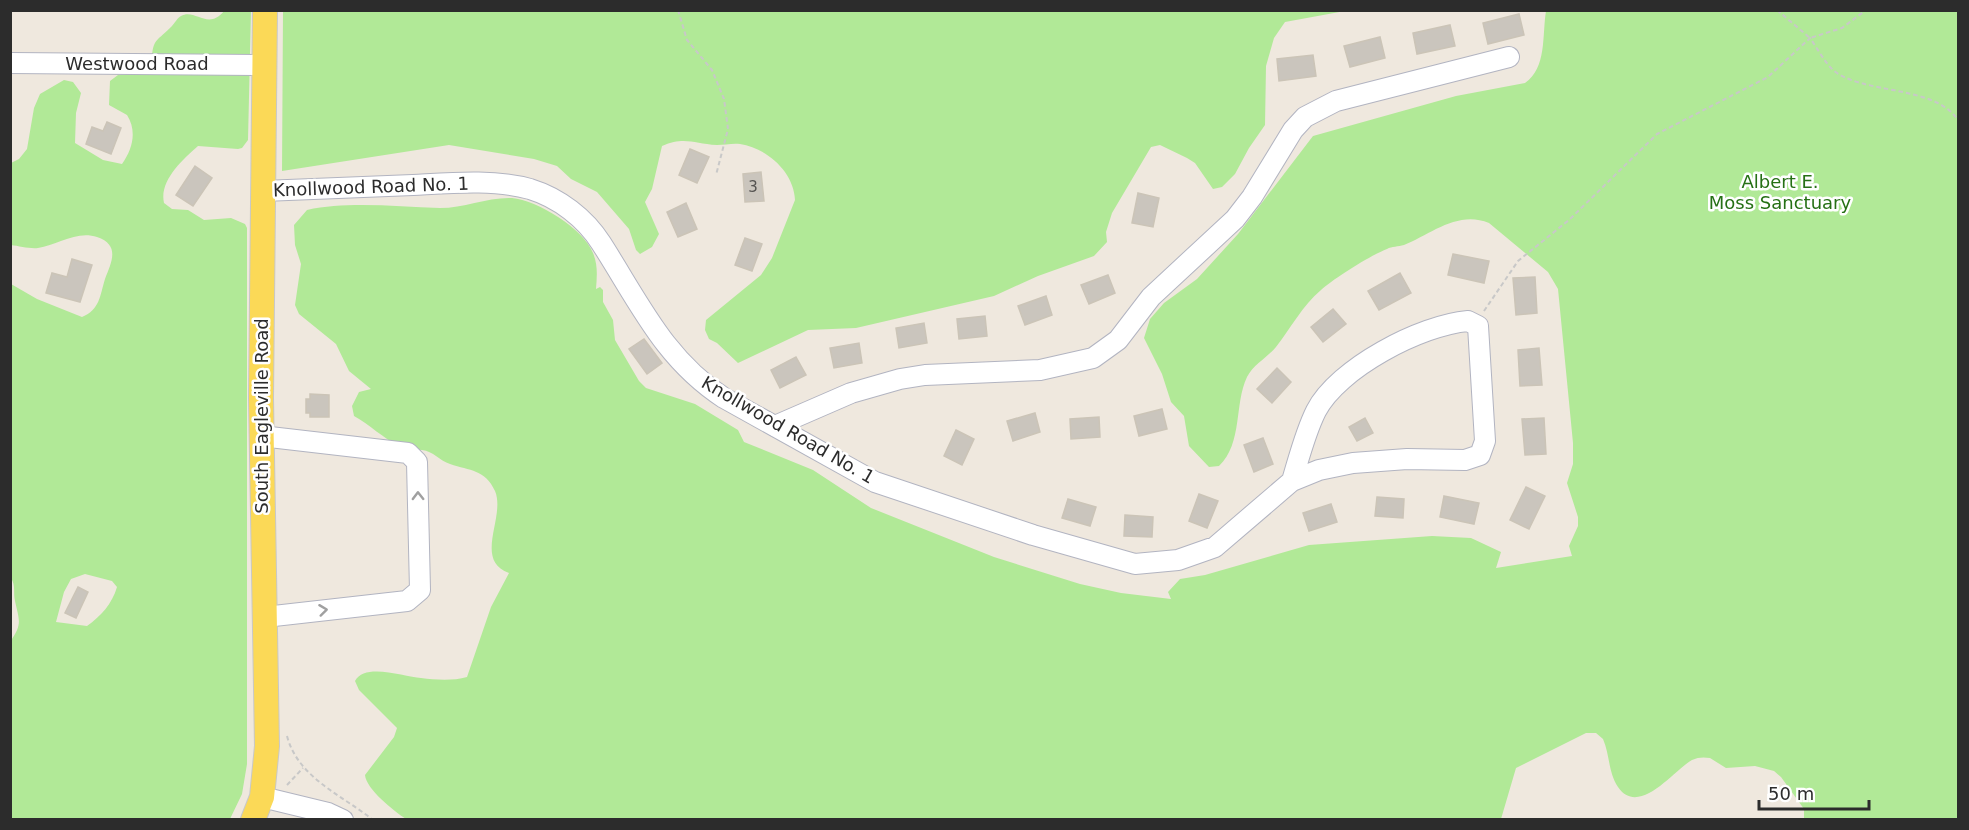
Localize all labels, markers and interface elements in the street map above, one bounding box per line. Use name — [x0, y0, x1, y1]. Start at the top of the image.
street label: Westwood Road — [65, 53, 209, 74]
park label: Albert E. Moss Sanctuary — [1709, 171, 1852, 213]
street label: Knollwood Road No. 1 — [273, 173, 469, 200]
house number: 3 — [748, 178, 758, 196]
street label: South Eagleville Road — [251, 318, 272, 514]
street label: Knollwood Road No. 1 — [698, 371, 878, 488]
one-way arrow — [412, 492, 424, 501]
one-way arrow — [318, 605, 328, 617]
scale bar — [1759, 773, 1868, 811]
text: 50 m — [1768, 783, 1814, 804]

